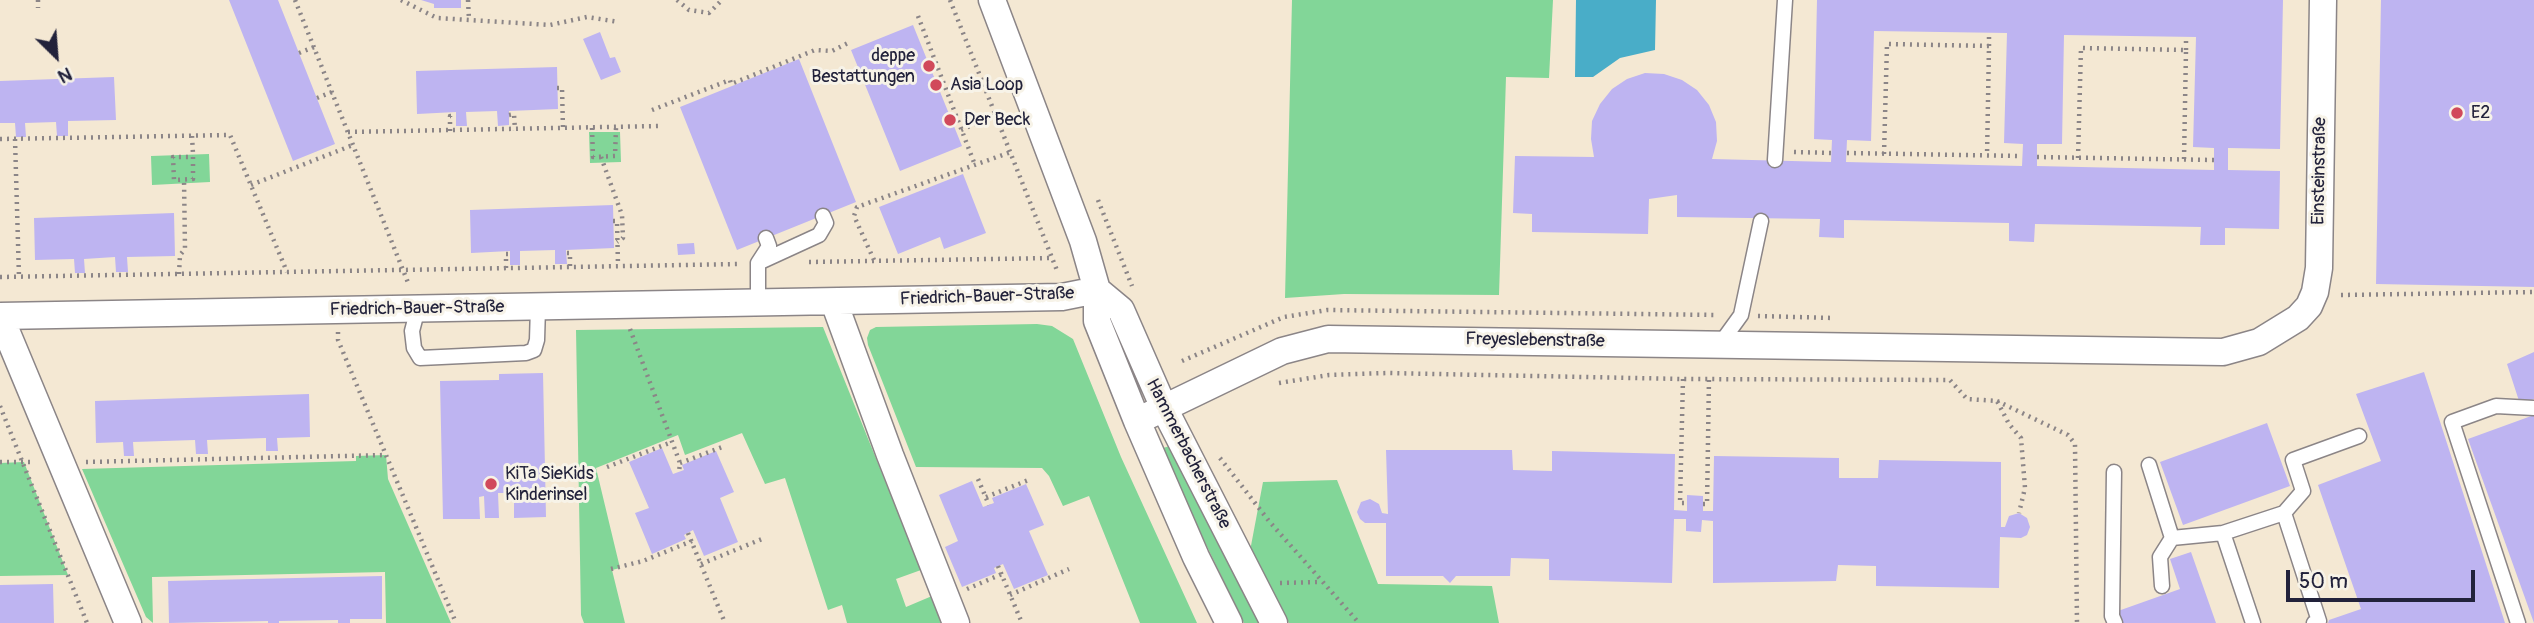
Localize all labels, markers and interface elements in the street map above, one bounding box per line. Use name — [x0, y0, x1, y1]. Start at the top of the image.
north arrow — [21, 21, 91, 91]
place label: deppe Bestattungen — [811, 45, 915, 88]
marker: deppe Bestattungen — [921, 58, 937, 74]
text: N — [54, 61, 76, 89]
place label: Asia Loop — [950, 74, 1023, 96]
marker: Asia Loop — [928, 77, 944, 93]
place label: E2 — [2471, 102, 2490, 124]
marker: E2 — [2449, 105, 2465, 121]
place label: Der Beck — [964, 109, 1030, 131]
marker: Der Beck — [942, 112, 958, 128]
street label: Einsteinstraße — [2308, 117, 2332, 225]
street label: Friedrich-Bauer-Straße — [899, 283, 1075, 311]
street label: Friedrich-Bauer-Straße — [330, 297, 504, 321]
street label: Freyeslebenstraße — [1465, 329, 1605, 353]
street label: Hammerbacherstraße — [1141, 375, 1235, 533]
place label: KiTa SieKids Kinderinsel — [505, 463, 594, 505]
marker: KiTa SieKids Kinderinsel — [483, 476, 499, 492]
scale bar — [2289, 556, 2478, 600]
text: 50 m — [2299, 568, 2348, 595]

